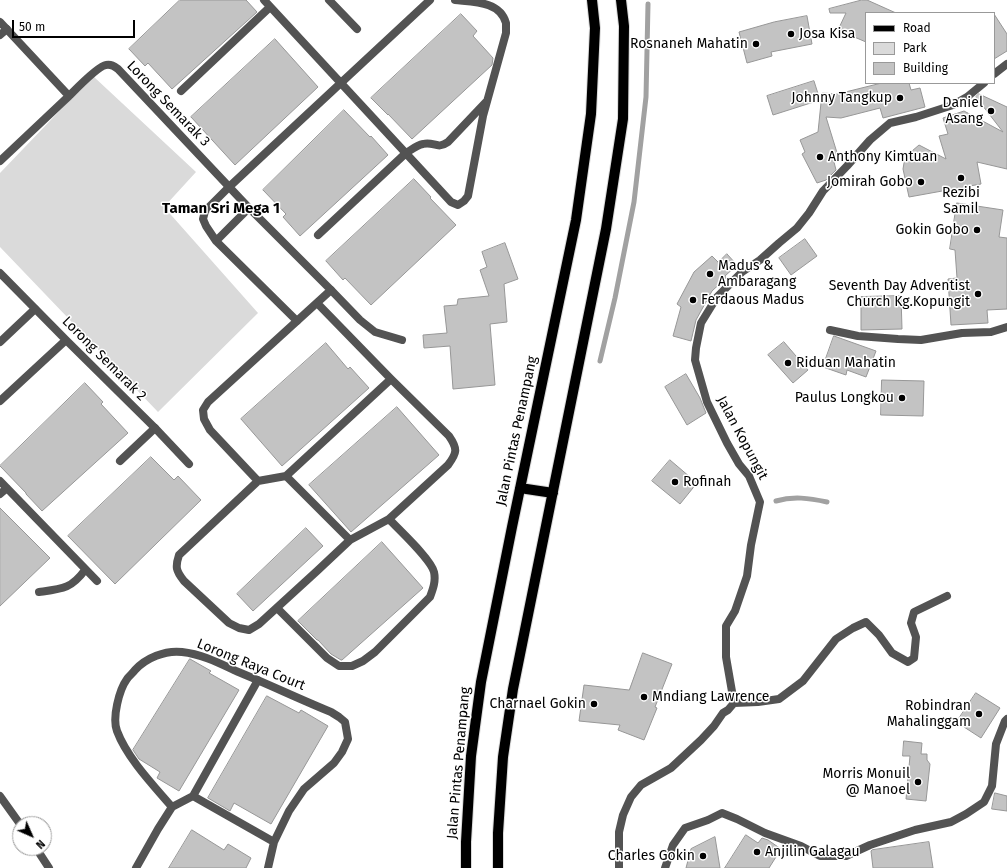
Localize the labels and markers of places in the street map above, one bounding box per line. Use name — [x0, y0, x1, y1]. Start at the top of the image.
place label: Josa Kisa — [799, 26, 855, 42]
marker: Josa Kisa — [786, 29, 796, 39]
place label: Rosnaneh Mahatin — [630, 36, 748, 52]
marker: Rosnaneh Mahatin — [751, 39, 761, 49]
place label: Johnny Tangkup — [791, 90, 892, 106]
marker: Johnny Tangkup — [895, 93, 905, 103]
place label: Daniel Asang — [943, 95, 983, 128]
marker: Daniel Asang — [986, 106, 996, 116]
place label: Anthony Kimtuan — [828, 149, 938, 165]
marker: Anthony Kimtuan — [815, 152, 825, 162]
marker: Rezibi Samil — [956, 173, 966, 183]
place label: Jomirah Gobo — [827, 174, 913, 190]
marker: Jomirah Gobo — [916, 177, 926, 187]
place label: Rezibi Samil — [942, 185, 980, 218]
place label: Gokin Gobo — [895, 222, 969, 238]
marker: Gokin Gobo — [972, 225, 982, 235]
place label: Madus & Ambaragang — [718, 258, 796, 290]
marker: Madus & Ambaragang — [705, 269, 715, 279]
place label: Seventh Day Adventist Church Kg.Kopungit — [829, 278, 970, 310]
marker: Seventh Day Adventist Church Kg.Kopungit — [973, 289, 983, 299]
place label: Ferdaous Madus — [701, 292, 804, 308]
marker: Ferdaous Madus — [688, 295, 698, 305]
place label: Riduan Mahatin — [796, 355, 896, 371]
marker: Riduan Mahatin — [783, 358, 793, 368]
place label: Paulus Longkou — [795, 390, 894, 406]
marker: Paulus Longkou — [897, 393, 907, 403]
place label: Rofinah — [683, 474, 732, 490]
marker: Rofinah — [670, 477, 680, 487]
place label: Mndiang Lawrence — [652, 689, 770, 705]
marker: Mndiang Lawrence — [639, 692, 649, 702]
place label: Charnael Gokin — [489, 696, 586, 712]
place label: Robindran Mahalinggam — [887, 698, 971, 730]
marker: Charnael Gokin — [589, 699, 599, 709]
marker: Robindran Mahalinggam — [974, 709, 984, 719]
place label: Morris Monuil @ Manoel — [822, 766, 910, 798]
marker: Morris Monuil @ Manoel — [913, 777, 923, 787]
place label: Anjilin Galagau — [765, 844, 860, 860]
marker: Anjilin Galagau — [752, 847, 762, 857]
place label: Charles Gokin — [608, 848, 695, 864]
marker: Charles Gokin — [698, 851, 708, 861]

